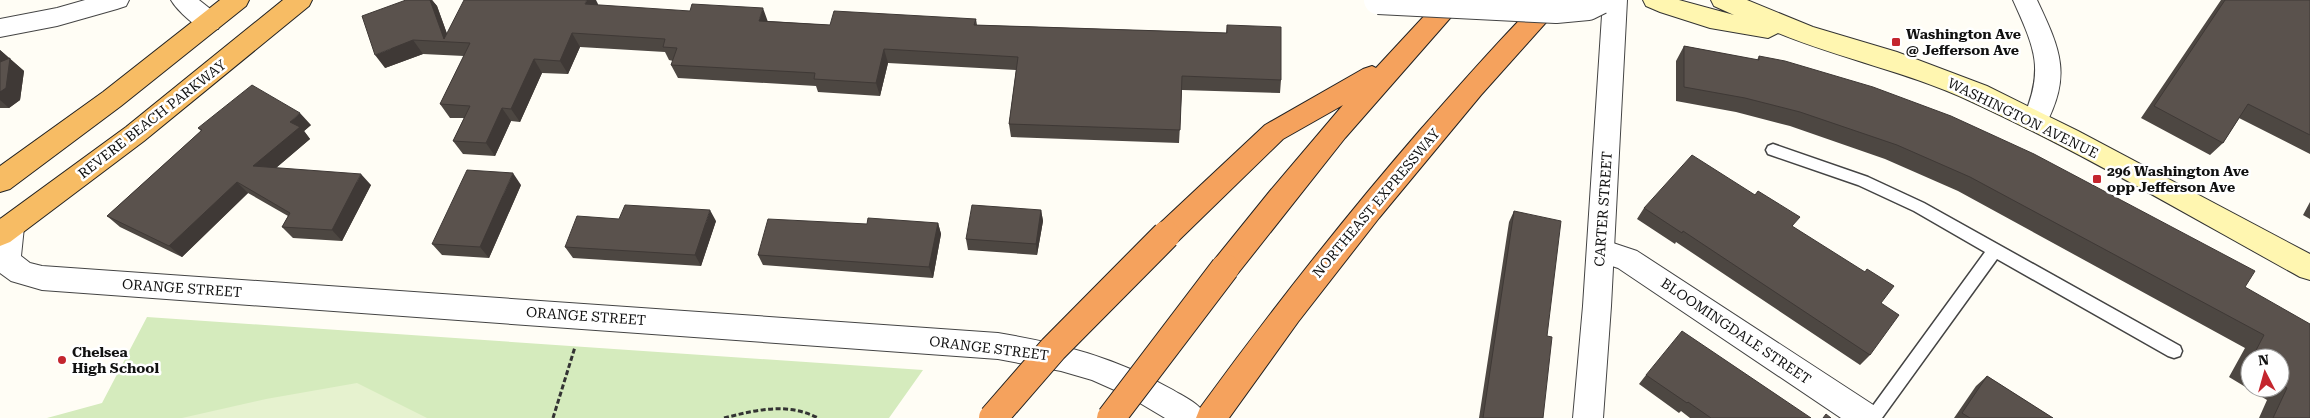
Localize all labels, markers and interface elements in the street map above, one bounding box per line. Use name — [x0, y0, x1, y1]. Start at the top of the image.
place label: Washington Ave @ Jefferson Ave — [1906, 26, 2021, 58]
marker: Washington Ave @ Jefferson Ave — [1890, 36, 1902, 48]
street label: REVERE BEACH PARKWAY — [75, 56, 229, 182]
street label: WASHINGTON AVENUE — [1945, 75, 2101, 161]
street label: NORTHEAST EXPRESSWAY — [1309, 125, 1443, 281]
street label: CARTER STREET — [1591, 151, 1615, 267]
place label: 296 Washington Ave opp Jefferson Ave — [2107, 163, 2249, 195]
marker: 296 Washington Ave opp Jefferson Ave — [2091, 173, 2103, 185]
street label: BLOOMINGDALE STREET — [1658, 275, 1814, 387]
street label: ORANGE STREET — [122, 276, 242, 300]
street label: ORANGE STREET — [526, 304, 646, 328]
street label: ORANGE STREET — [928, 333, 1050, 363]
place label: Chelsea High School — [72, 344, 159, 376]
north arrow — [2240, 348, 2290, 398]
text: N — [2257, 352, 2270, 369]
marker: Chelsea High School — [56, 354, 68, 366]

